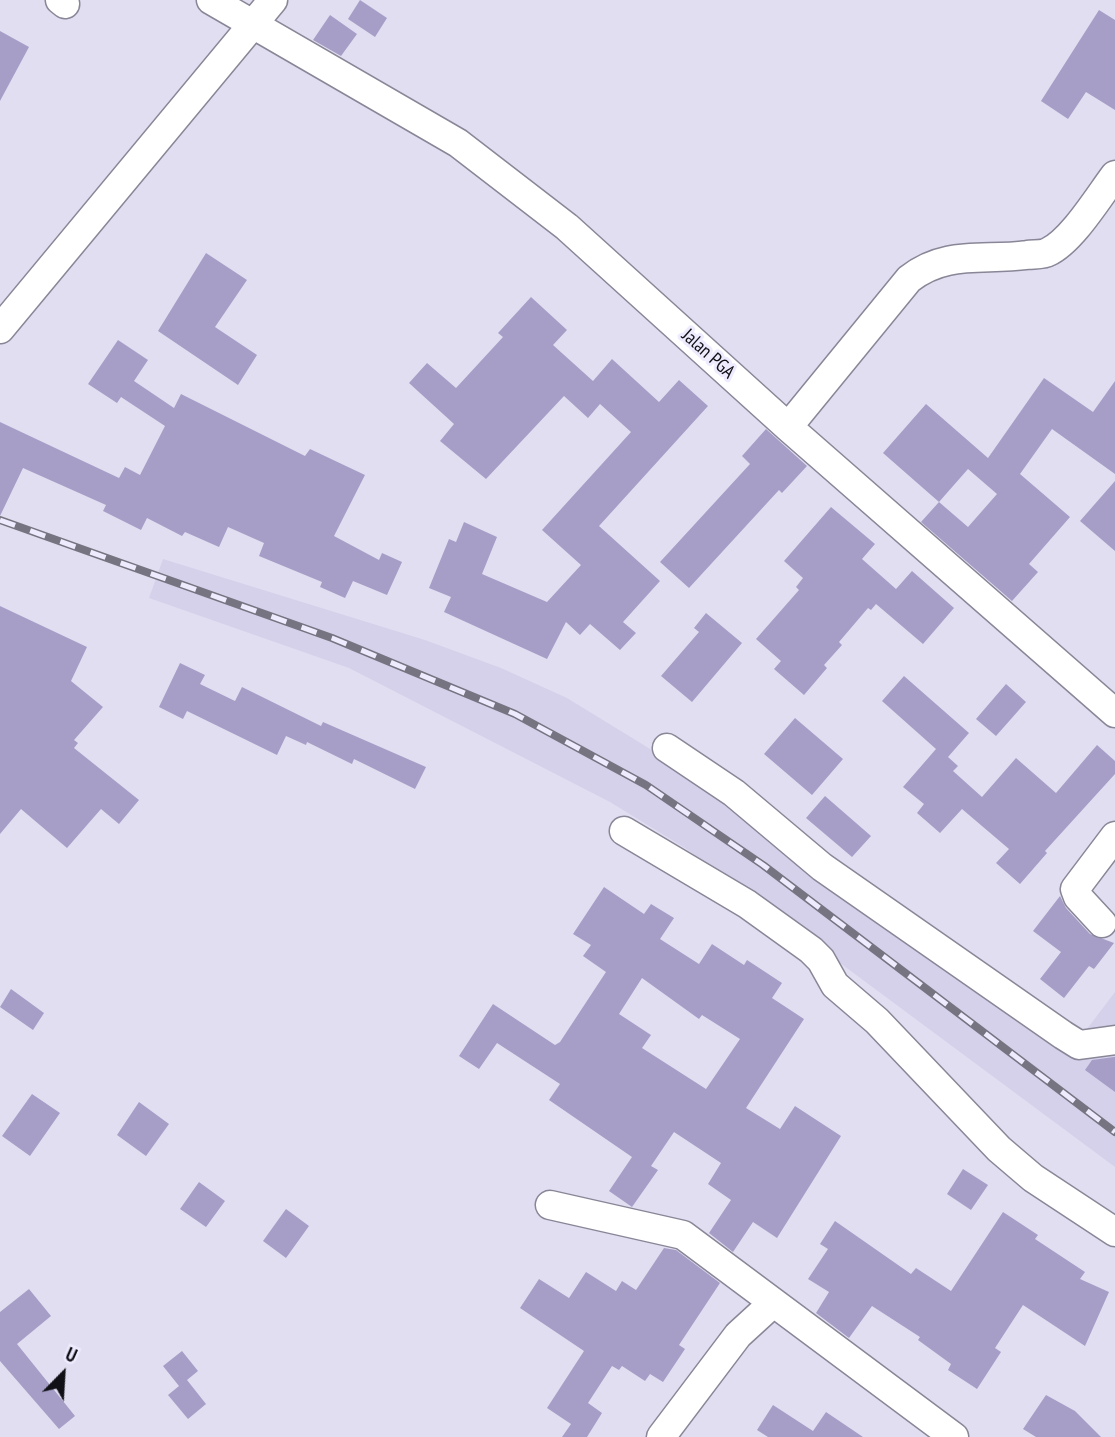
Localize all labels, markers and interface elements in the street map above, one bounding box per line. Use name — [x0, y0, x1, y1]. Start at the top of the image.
street label: Jalan PGA — [677, 324, 739, 384]
north arrow — [28, 1339, 98, 1409]
text: U — [62, 1342, 81, 1368]

